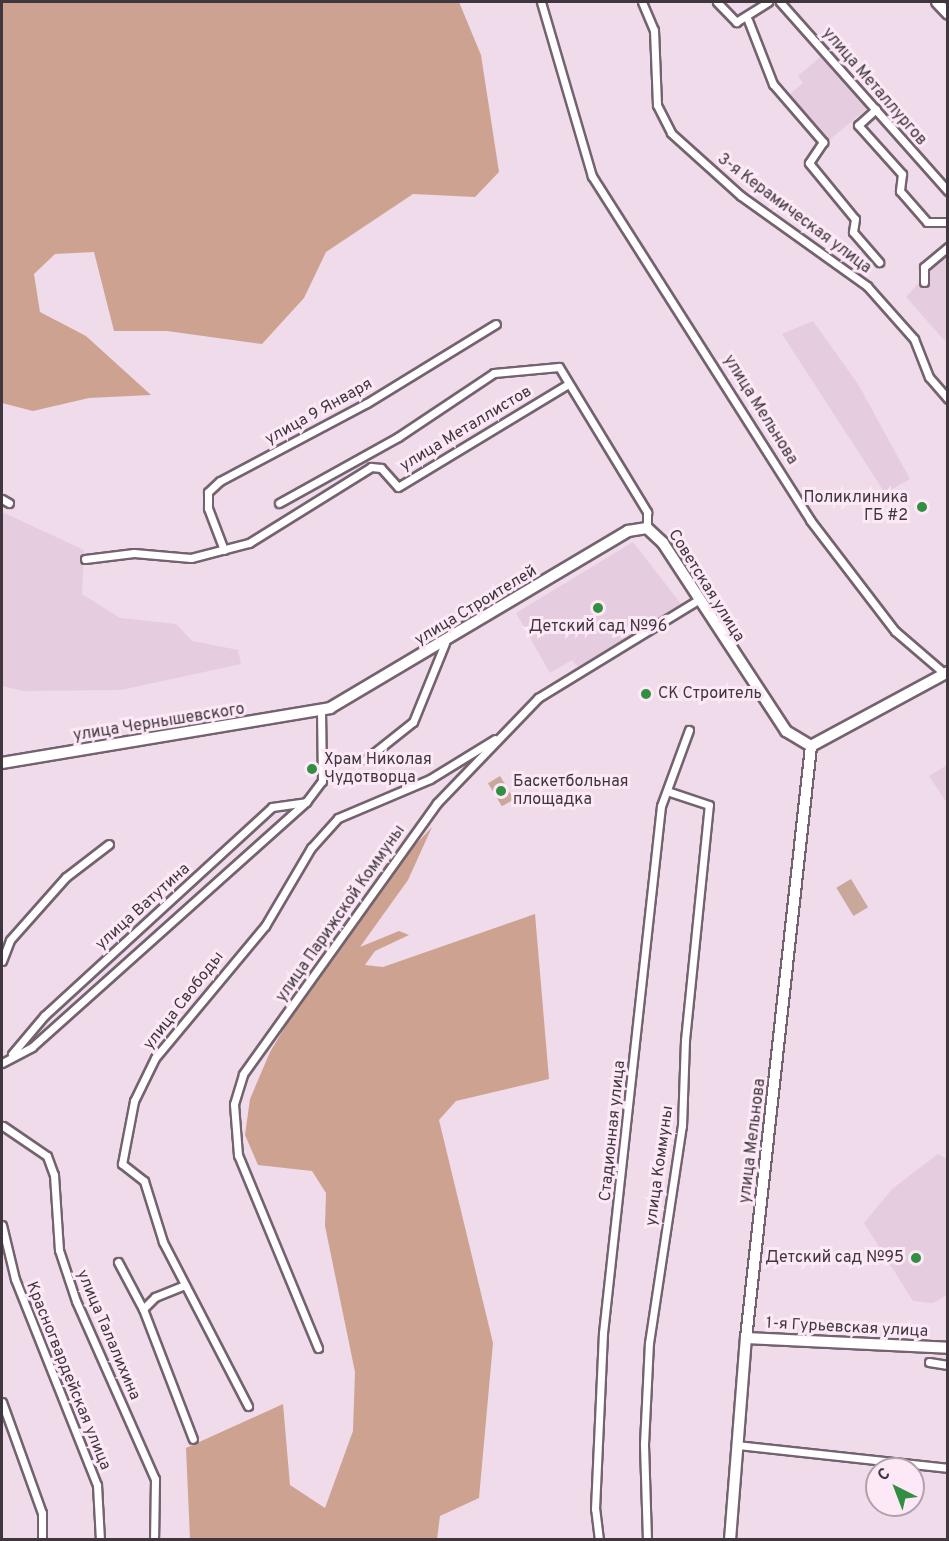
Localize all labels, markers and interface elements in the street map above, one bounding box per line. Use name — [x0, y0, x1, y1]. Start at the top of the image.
street label: улица Металлургов — [818, 24, 930, 150]
street label: 3-я Керамическая улица — [713, 150, 875, 278]
street label: улица Мельнова — [719, 352, 801, 468]
street label: улица 9 Января — [262, 375, 376, 449]
street label: улица Металлистов — [397, 382, 535, 476]
place label: Поликлиника ГБ #2 — [803, 488, 908, 526]
marker: Поликлиника ГБ #2 — [913, 498, 931, 516]
street label: Советская улица — [664, 526, 748, 646]
street label: улица Строителей — [411, 562, 541, 650]
marker: Детский сад №96 — [591, 601, 605, 615]
place label: Детский сад №96 — [529, 617, 667, 637]
place label: СК Строитель — [658, 684, 762, 704]
marker: СК Строитель — [639, 687, 653, 701]
street label: улица Чернышевского — [72, 700, 246, 746]
place label: Храм Николая Чудотворца — [324, 750, 432, 788]
marker: Храм Николая Чудотворца — [305, 762, 319, 776]
place label: Баскетбольная площадка — [513, 772, 629, 810]
marker: Баскетбольная площадка — [494, 784, 508, 798]
street label: улица Парижской Коммуны — [272, 822, 410, 1006]
street label: улица Ватутина — [92, 860, 194, 954]
street label: улица Свободы — [140, 948, 228, 1054]
street label: Стадионная улица — [596, 1060, 630, 1202]
street label: улица Мельнова — [736, 1077, 770, 1205]
street label: улица Коммуны — [642, 1105, 678, 1227]
place label: Детский сад №95 — [765, 1248, 904, 1268]
marker: Детский сад №95 — [909, 1251, 923, 1265]
street label: улица Талалихина — [72, 1267, 144, 1403]
street label: Красногвардейская улица — [21, 1279, 115, 1473]
street label: 1-я Гурьевская улица — [765, 1314, 929, 1342]
north arrow — [865, 1457, 925, 1517]
text: С — [874, 1464, 895, 1486]

